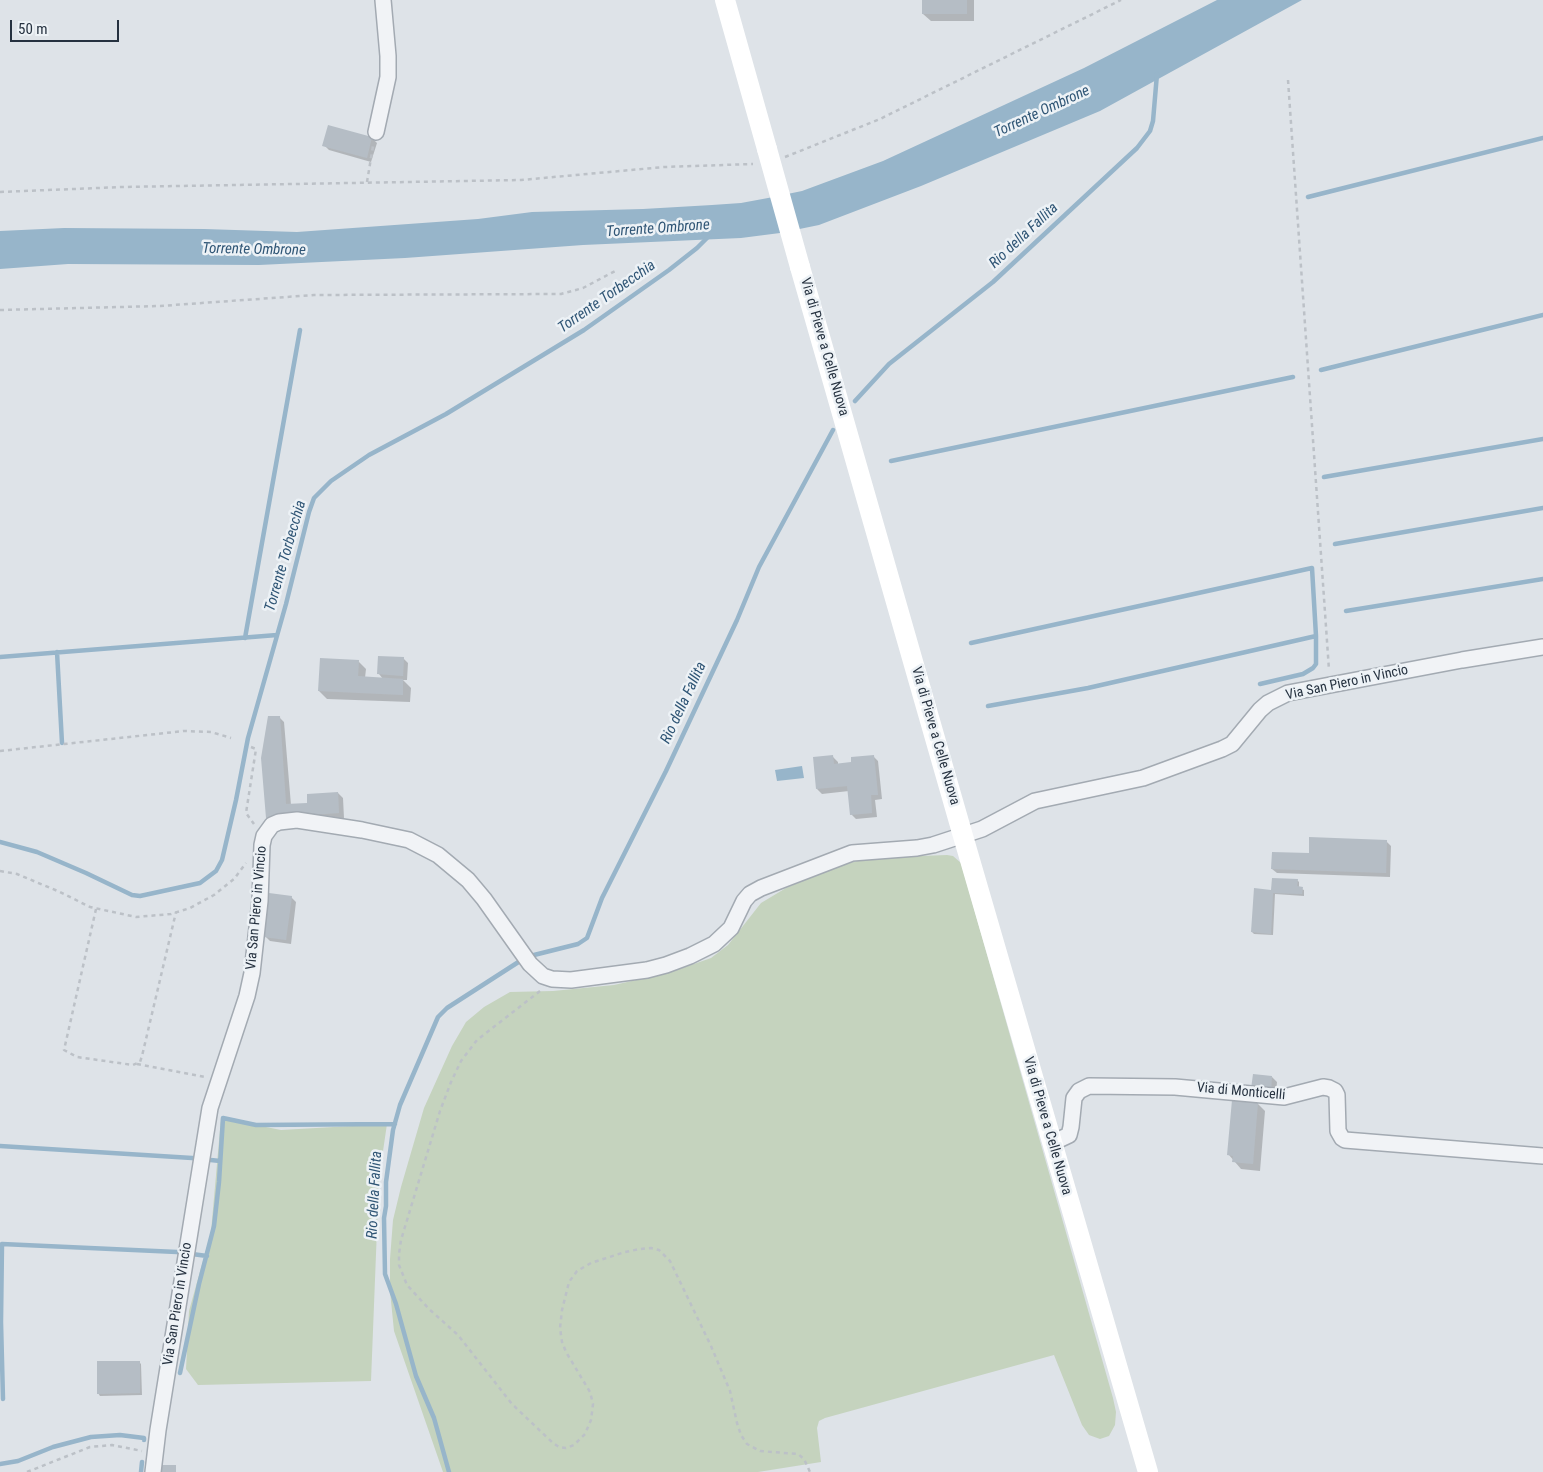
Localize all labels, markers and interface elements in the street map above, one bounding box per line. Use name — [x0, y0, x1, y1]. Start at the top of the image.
scale bar — [12, 10, 121, 42]
text: 50 m — [18, 20, 48, 38]
water label: Torrente Ombrone — [991, 82, 1093, 142]
water label: Rio della Fallita — [986, 199, 1062, 273]
water label: Torrente Ombrone — [606, 216, 710, 242]
water label: Torrente Ombrone — [202, 240, 306, 260]
water label: Torrente Torbecchia — [555, 257, 659, 337]
street label: Via di Pieve a Celle Nuova — [796, 276, 852, 418]
water label: Torrente Torbecchia — [262, 498, 310, 614]
water label: Rio della Fallita — [657, 659, 711, 747]
street label: Via San Piero in Vincio — [1284, 662, 1410, 704]
street label: Via di Pieve a Celle Nuova — [907, 665, 963, 807]
street label: Via San Piero in Vincio — [243, 845, 271, 971]
street label: Via di Pieve a Celle Nuova — [1019, 1055, 1075, 1197]
street label: Via di Monticelli — [1196, 1080, 1286, 1104]
water label: Rio della Fallita — [364, 1151, 386, 1239]
street label: Via San Piero in Vincio — [160, 1241, 196, 1367]

